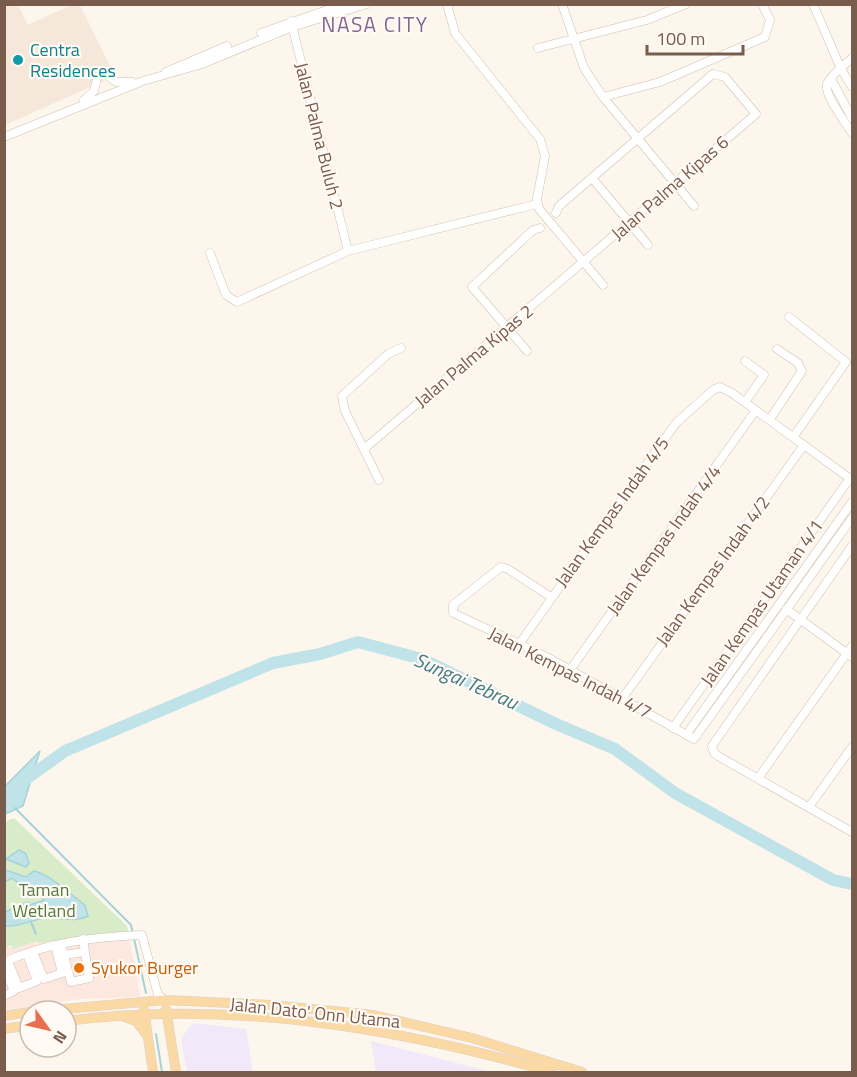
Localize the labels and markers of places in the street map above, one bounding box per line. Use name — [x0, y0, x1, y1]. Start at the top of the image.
place label: Centra Residences — [30, 36, 116, 84]
marker: Centra Residences — [11, 53, 25, 67]
place label: Syukor Burger — [91, 954, 198, 981]
marker: Syukor Burger — [72, 961, 86, 975]

